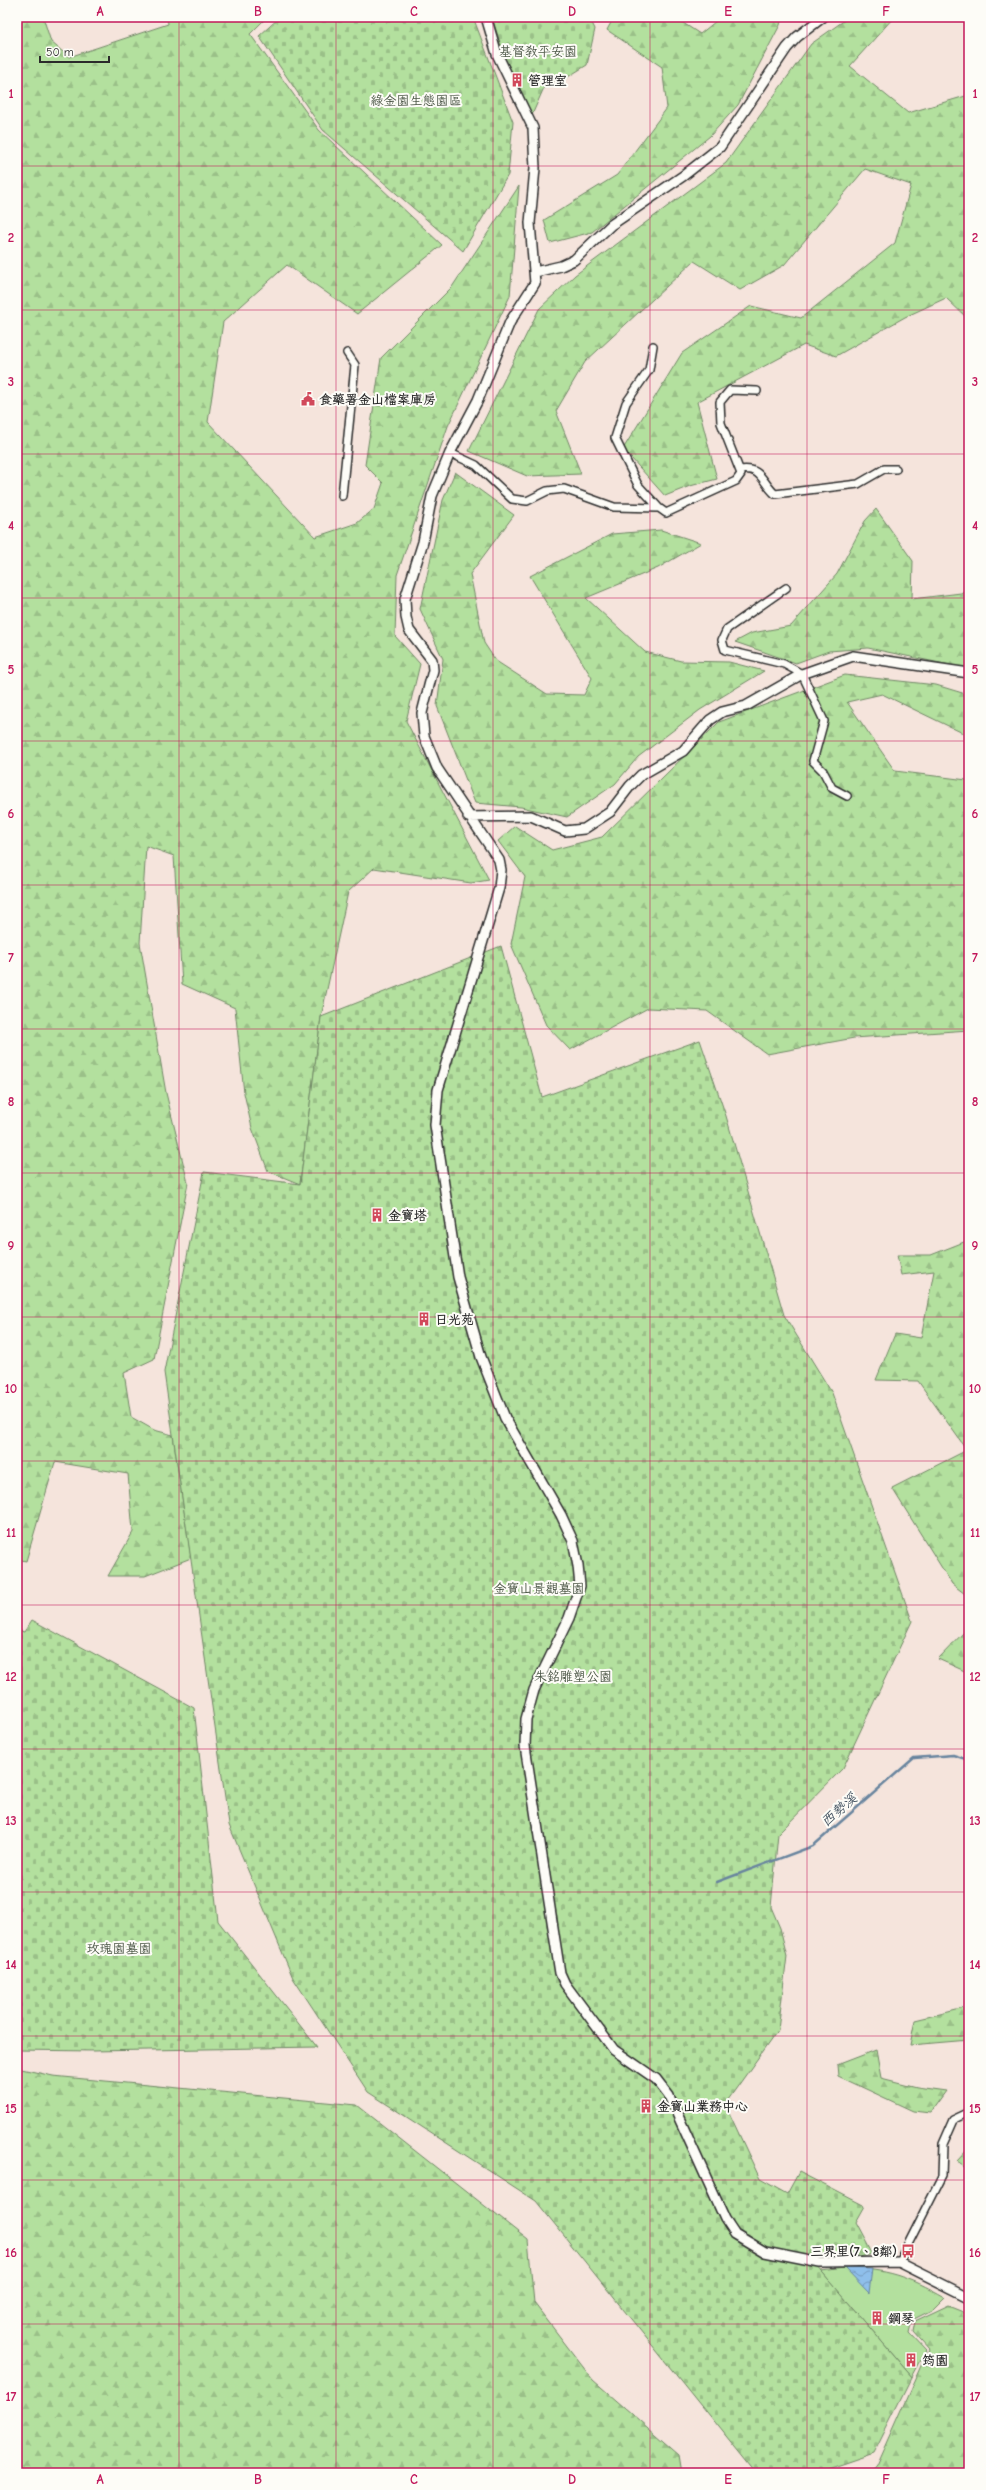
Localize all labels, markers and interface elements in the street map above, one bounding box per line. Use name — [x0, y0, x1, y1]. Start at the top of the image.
text: A — [96, 4, 104, 19]
text: B — [254, 4, 262, 19]
text: C — [410, 4, 418, 19]
text: D — [568, 4, 576, 19]
text: E — [724, 4, 732, 19]
text: F — [882, 4, 890, 19]
scale bar — [40, 38, 109, 64]
park label: 基督教平安園 — [499, 44, 577, 59]
text: 50 m — [46, 45, 74, 59]
building icon: 管理室 — [509, 72, 525, 88]
place label: 管理室 — [528, 73, 567, 88]
text: 1 — [8, 86, 14, 101]
text: 1 — [972, 86, 978, 101]
park label: 綠金園生態園區 — [370, 93, 462, 108]
text: 2 — [8, 230, 14, 245]
text: 2 — [972, 230, 978, 245]
text: 3 — [8, 374, 14, 389]
text: 3 — [972, 374, 978, 389]
public building icon: 食藥署金山檔案庫房 — [300, 391, 316, 407]
place label: 食藥署金山檔案庫房 — [319, 392, 436, 407]
text: 4 — [8, 518, 14, 533]
text: 4 — [972, 518, 978, 533]
text: 5 — [8, 662, 15, 677]
text: 5 — [972, 662, 979, 677]
text: 6 — [8, 806, 15, 821]
text: 6 — [972, 806, 979, 821]
text: 7 — [8, 950, 14, 965]
text: 7 — [972, 950, 978, 965]
text: 8 — [8, 1094, 14, 1109]
text: 8 — [972, 1094, 978, 1109]
building icon: 金寶塔 — [369, 1207, 385, 1223]
place label: 金寶塔 — [388, 1208, 427, 1223]
text: 9 — [8, 1238, 15, 1253]
text: 9 — [972, 1238, 979, 1253]
building icon: 日光苑 — [416, 1311, 432, 1327]
place label: 日光苑 — [435, 1312, 474, 1327]
text: 10 — [5, 1381, 17, 1396]
text: 10 — [969, 1381, 981, 1396]
text: 11 — [6, 1525, 16, 1540]
text: 11 — [970, 1525, 980, 1540]
park label: 金寶山景觀墓園 — [493, 1581, 585, 1596]
text: 12 — [5, 1669, 17, 1684]
park label: 朱銘雕塑公園 — [534, 1669, 612, 1684]
text: 12 — [969, 1669, 981, 1684]
water label: 西勢溪 — [818, 1789, 861, 1830]
text: 13 — [5, 1813, 17, 1828]
text: 13 — [969, 1813, 981, 1828]
park label: 玫瑰園墓園 — [86, 1941, 152, 1956]
text: 14 — [5, 1957, 17, 1972]
text: 14 — [969, 1957, 981, 1972]
building icon: 金寶山業務中心 — [638, 2098, 654, 2114]
place label: 金寶山業務中心 — [657, 2099, 748, 2114]
text: 15 — [5, 2101, 17, 2116]
text: 15 — [969, 2101, 981, 2116]
bus stop icon: 三界里(7、8鄰) — [900, 2243, 916, 2259]
place label: 三界里(7、8鄰) — [810, 2244, 897, 2259]
text: 16 — [5, 2245, 17, 2260]
text: 16 — [969, 2245, 981, 2260]
building icon: 鋼琴 — [869, 2310, 885, 2326]
place label: 鋼琴 — [888, 2311, 914, 2326]
building icon: 筠園 — [903, 2352, 919, 2368]
place label: 筠園 — [922, 2353, 948, 2368]
text: 17 — [6, 2389, 17, 2404]
text: 17 — [970, 2389, 981, 2404]
text: A — [96, 2472, 104, 2487]
text: B — [254, 2472, 262, 2487]
text: C — [410, 2472, 418, 2487]
text: D — [568, 2472, 576, 2487]
text: E — [724, 2472, 732, 2487]
text: F — [882, 2472, 890, 2487]

